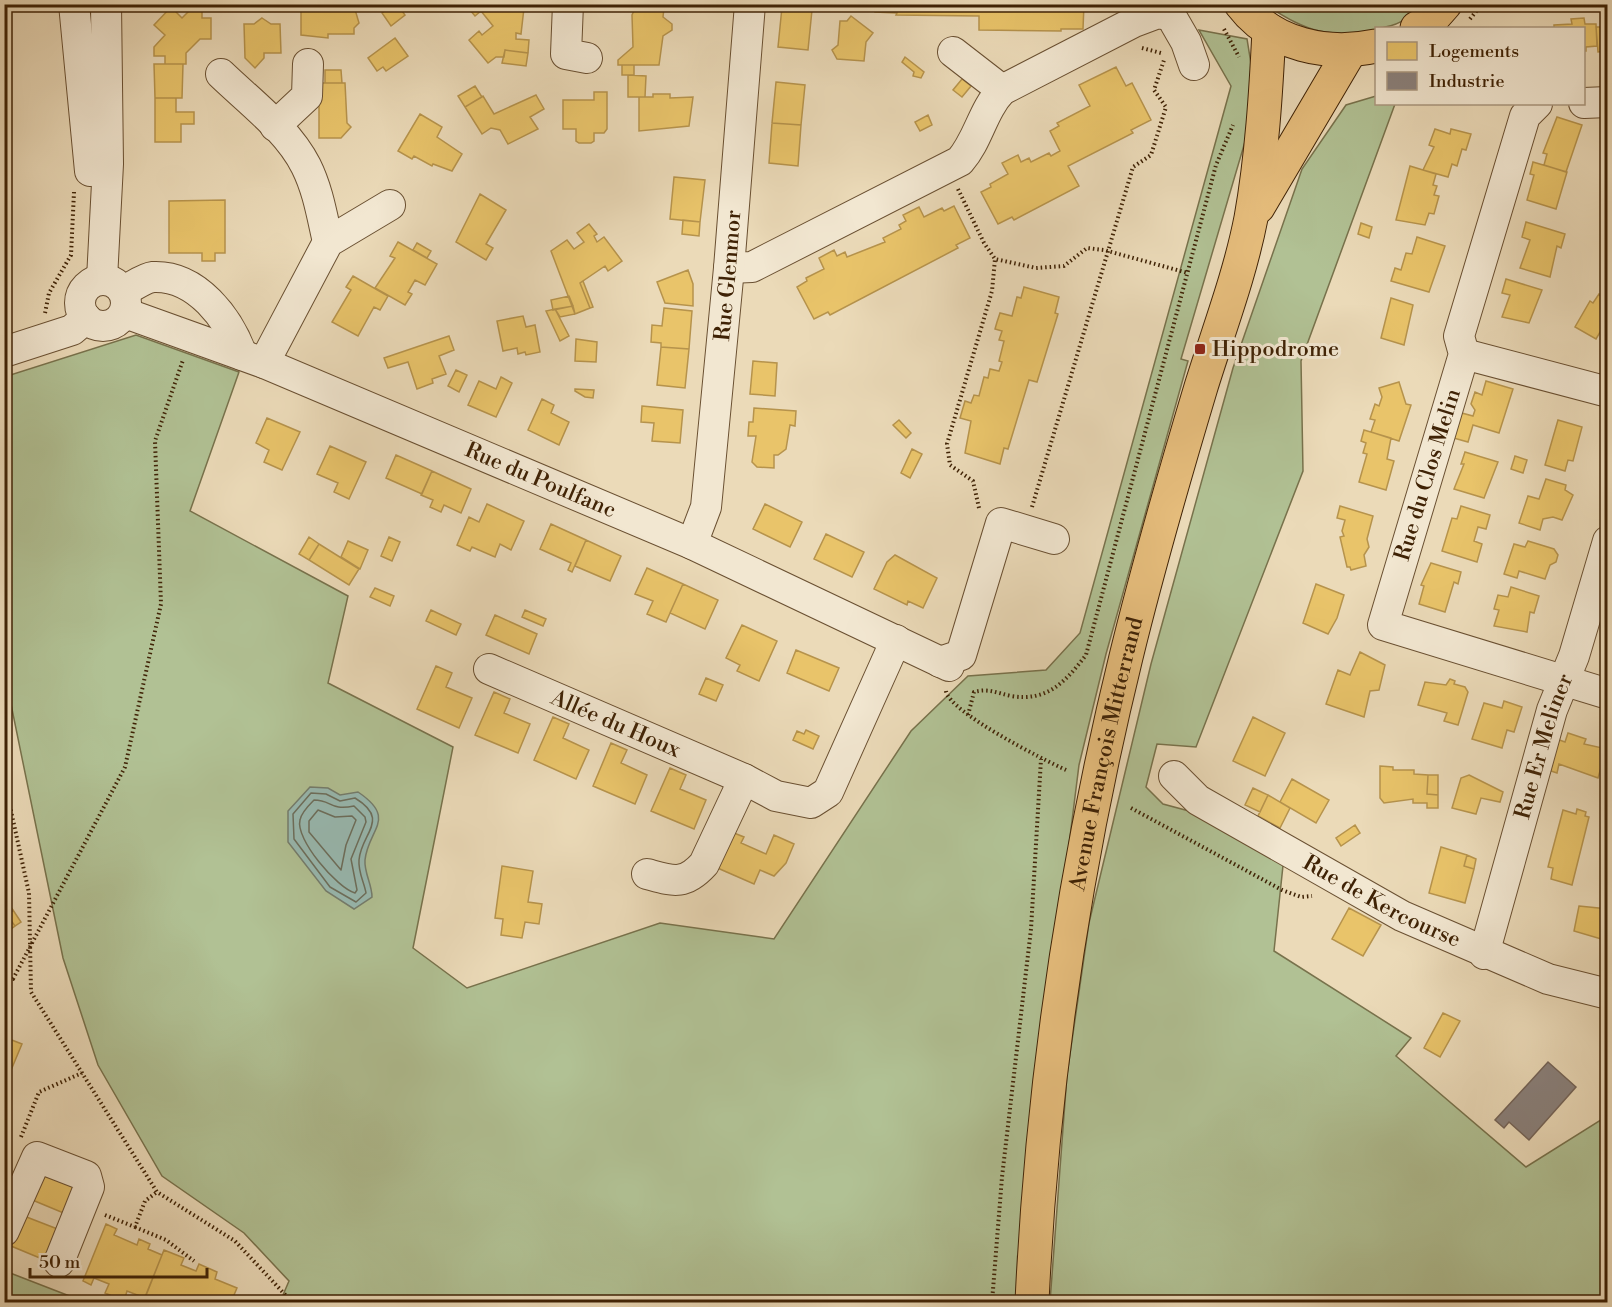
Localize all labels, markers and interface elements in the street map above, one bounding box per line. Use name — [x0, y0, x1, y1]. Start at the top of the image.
legend — [1375, 27, 1585, 105]
text: Logements — [1429, 40, 1519, 63]
text: Industrie — [1429, 70, 1505, 93]
street label: Rue Glenmor — [709, 209, 747, 342]
place label: Hippodrome — [1212, 336, 1339, 363]
marker: Hippodrome — [1193, 342, 1207, 356]
street label: Rue du Clos Melin — [1389, 386, 1467, 564]
street label: Rue du Poulfanc — [461, 436, 620, 524]
street label: Avenue François Mitterrand — [1064, 614, 1149, 894]
street label: Rue Er Meliner — [1509, 670, 1579, 822]
street label: Allée du Houx — [546, 683, 685, 764]
street label: Rue de Kercourse — [1298, 849, 1465, 953]
scale bar — [30, 1241, 207, 1279]
text: 50 m — [39, 1251, 81, 1274]

